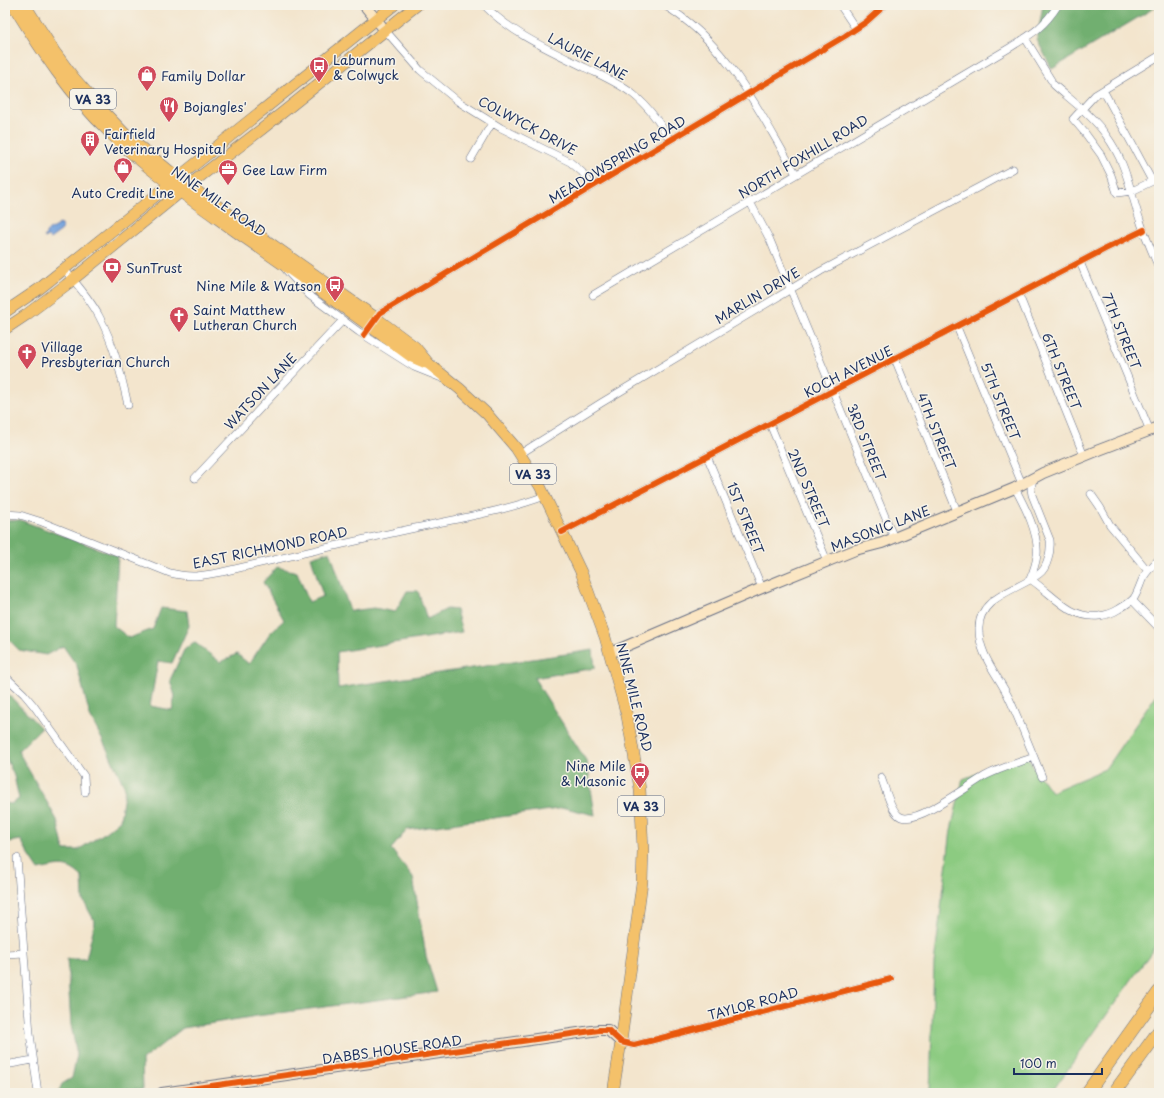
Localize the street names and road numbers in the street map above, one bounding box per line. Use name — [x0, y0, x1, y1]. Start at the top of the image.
street label: LAURIE LANE — [545, 28, 631, 84]
road number: VA 33 — [70, 89, 116, 109]
street label: COLWYCK DRIVE — [475, 91, 581, 159]
street label: MEADOWSPRING ROAD — [545, 110, 689, 208]
street label: NORTH FOXHILL ROAD — [735, 110, 872, 202]
street label: NINE MILE ROAD — [168, 161, 270, 241]
street label: MARLIN DRIVE — [711, 262, 803, 328]
street label: 7TH STREET — [1098, 290, 1146, 372]
street label: 6TH STREET — [1038, 330, 1086, 413]
street label: KOCH AVENUE — [800, 341, 896, 401]
street label: WATSON LANE — [219, 348, 301, 434]
street label: 5TH STREET — [977, 359, 1025, 443]
street label: 4TH STREET — [913, 390, 961, 472]
street label: 3RD STREET — [843, 401, 891, 483]
street label: 2ND STREET — [784, 446, 834, 531]
road number: VA 33 — [510, 464, 556, 484]
street label: 1ST STREET — [723, 479, 769, 557]
street label: MASONIC LANE — [828, 500, 932, 556]
street label: EAST RICHMOND ROAD — [191, 521, 349, 573]
street label: NINE MILE ROAD — [612, 641, 658, 754]
road number: VA 33 — [618, 796, 664, 816]
street label: TAYLOR ROAD — [706, 982, 800, 1024]
street label: DABBS HOUSE ROAD — [321, 1030, 463, 1068]

